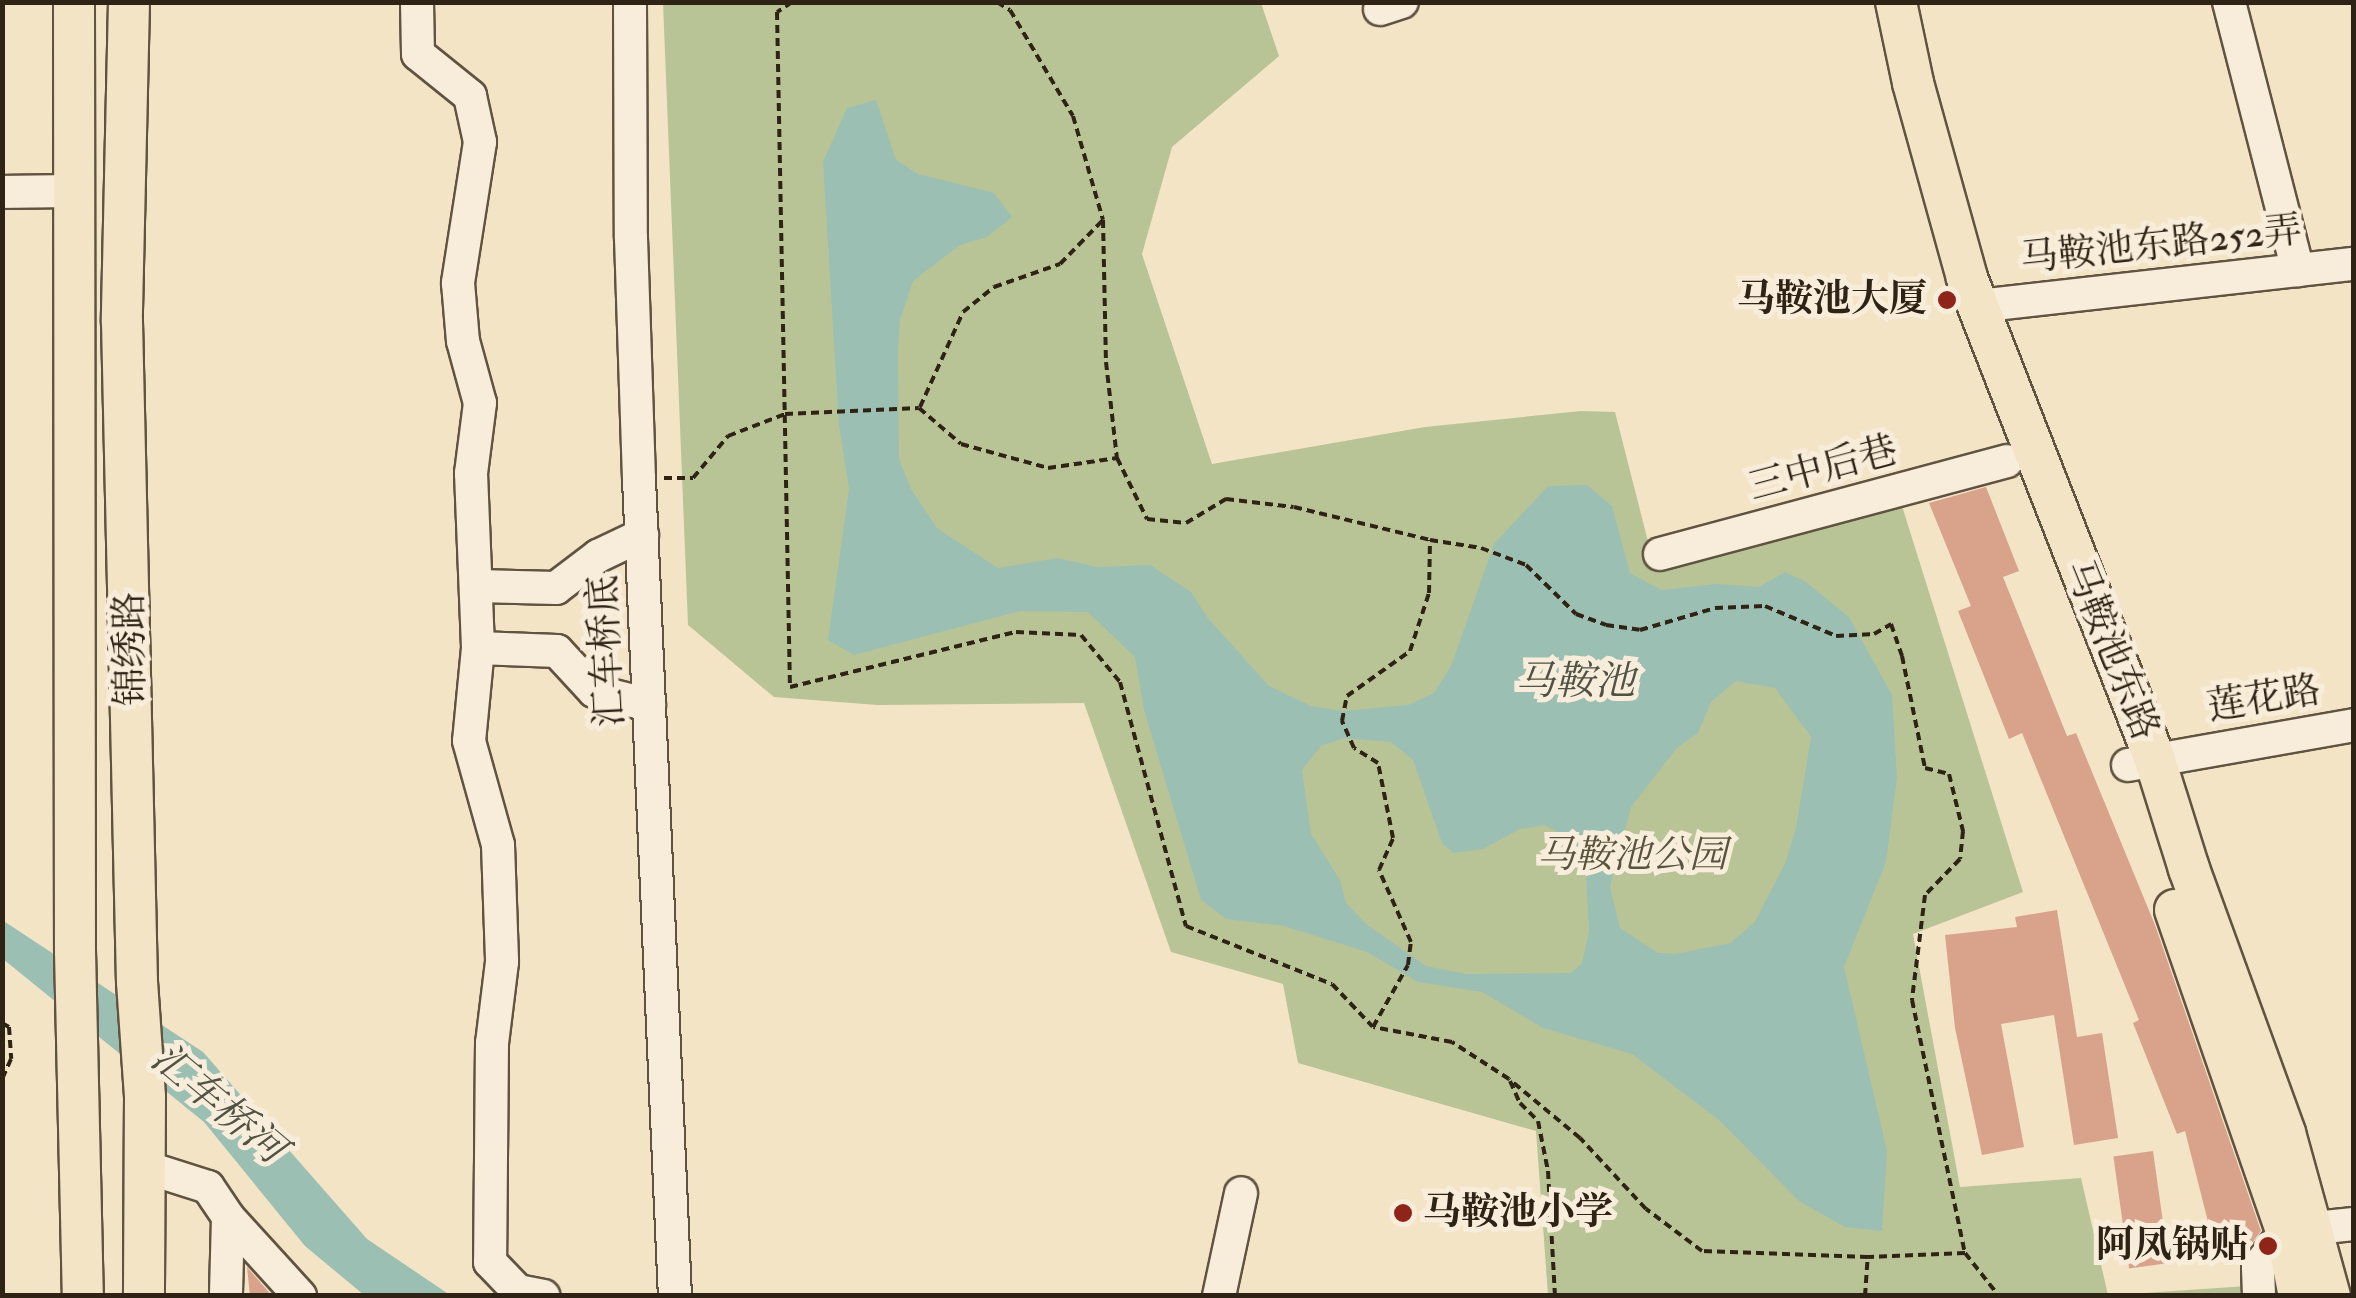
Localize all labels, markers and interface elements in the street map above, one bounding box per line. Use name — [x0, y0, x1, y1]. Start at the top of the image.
street label: 马鞍池东路252弄 — [2018, 208, 2304, 282]
place label: 马鞍池大厦 — [1737, 277, 1927, 323]
marker: 马鞍池大厦 — [1936, 289, 1958, 311]
street label: 三中后巷 — [1744, 427, 1902, 511]
street label: 马鞍池东路 — [2054, 553, 2168, 747]
street label: 汇车桥底 — [580, 574, 634, 728]
street label: 锦绣路 — [107, 592, 155, 706]
water label: 马鞍池 — [1515, 658, 1635, 706]
street label: 莲花路 — [2204, 668, 2324, 730]
park label: 马鞍池公园 — [1537, 833, 1727, 879]
water label: 汇车桥河 — [141, 1034, 295, 1174]
place label: 马鞍池小学 — [1423, 1190, 1613, 1236]
marker: 马鞍池小学 — [1392, 1202, 1414, 1224]
place label: 阿凤锅贴 — [2096, 1223, 2248, 1269]
marker: 阿凤锅贴 — [2257, 1235, 2279, 1257]

